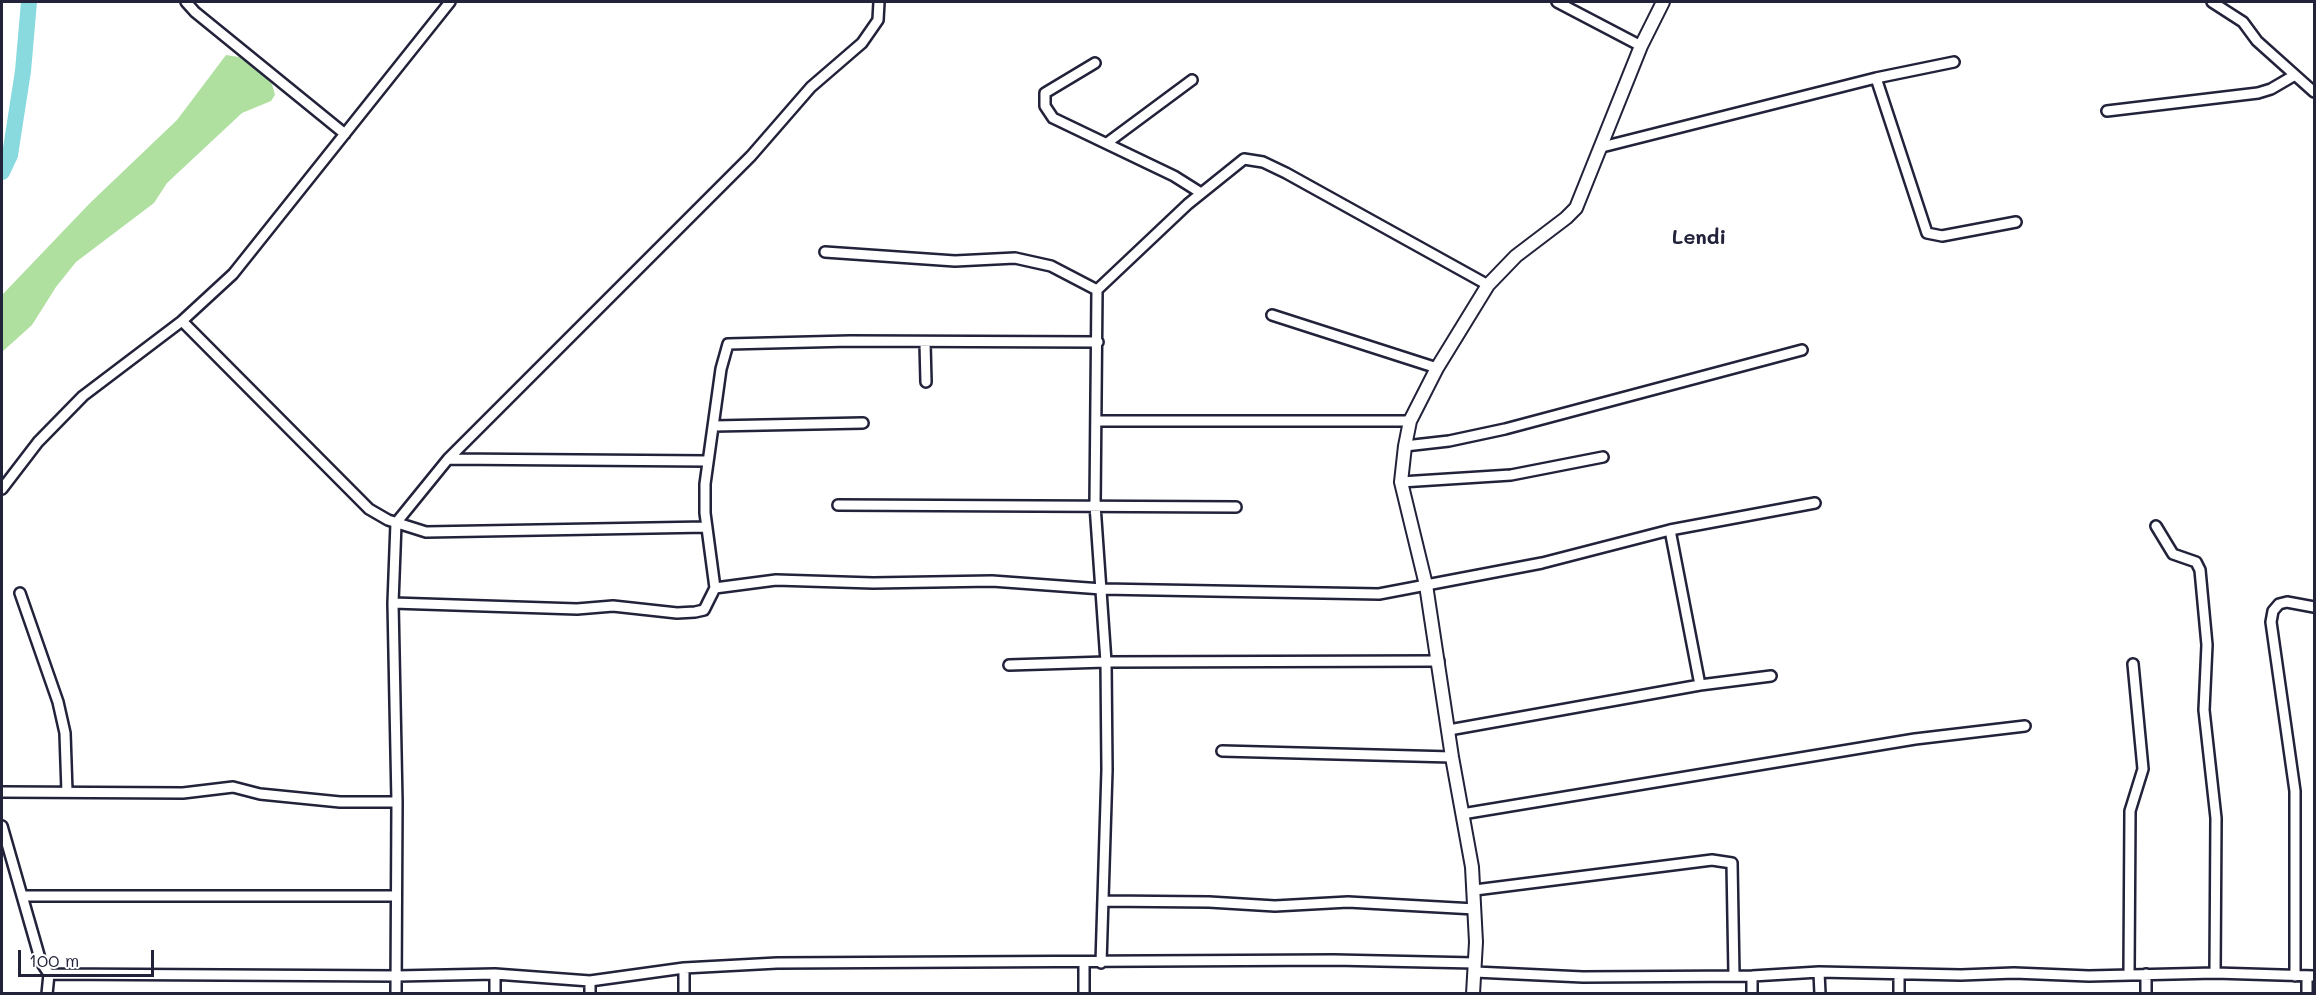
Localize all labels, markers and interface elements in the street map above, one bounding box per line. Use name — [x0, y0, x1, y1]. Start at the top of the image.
district label: Lendi — [1672, 226, 1726, 250]
scale bar — [21, 938, 158, 976]
text: 100 m — [29, 948, 79, 972]

